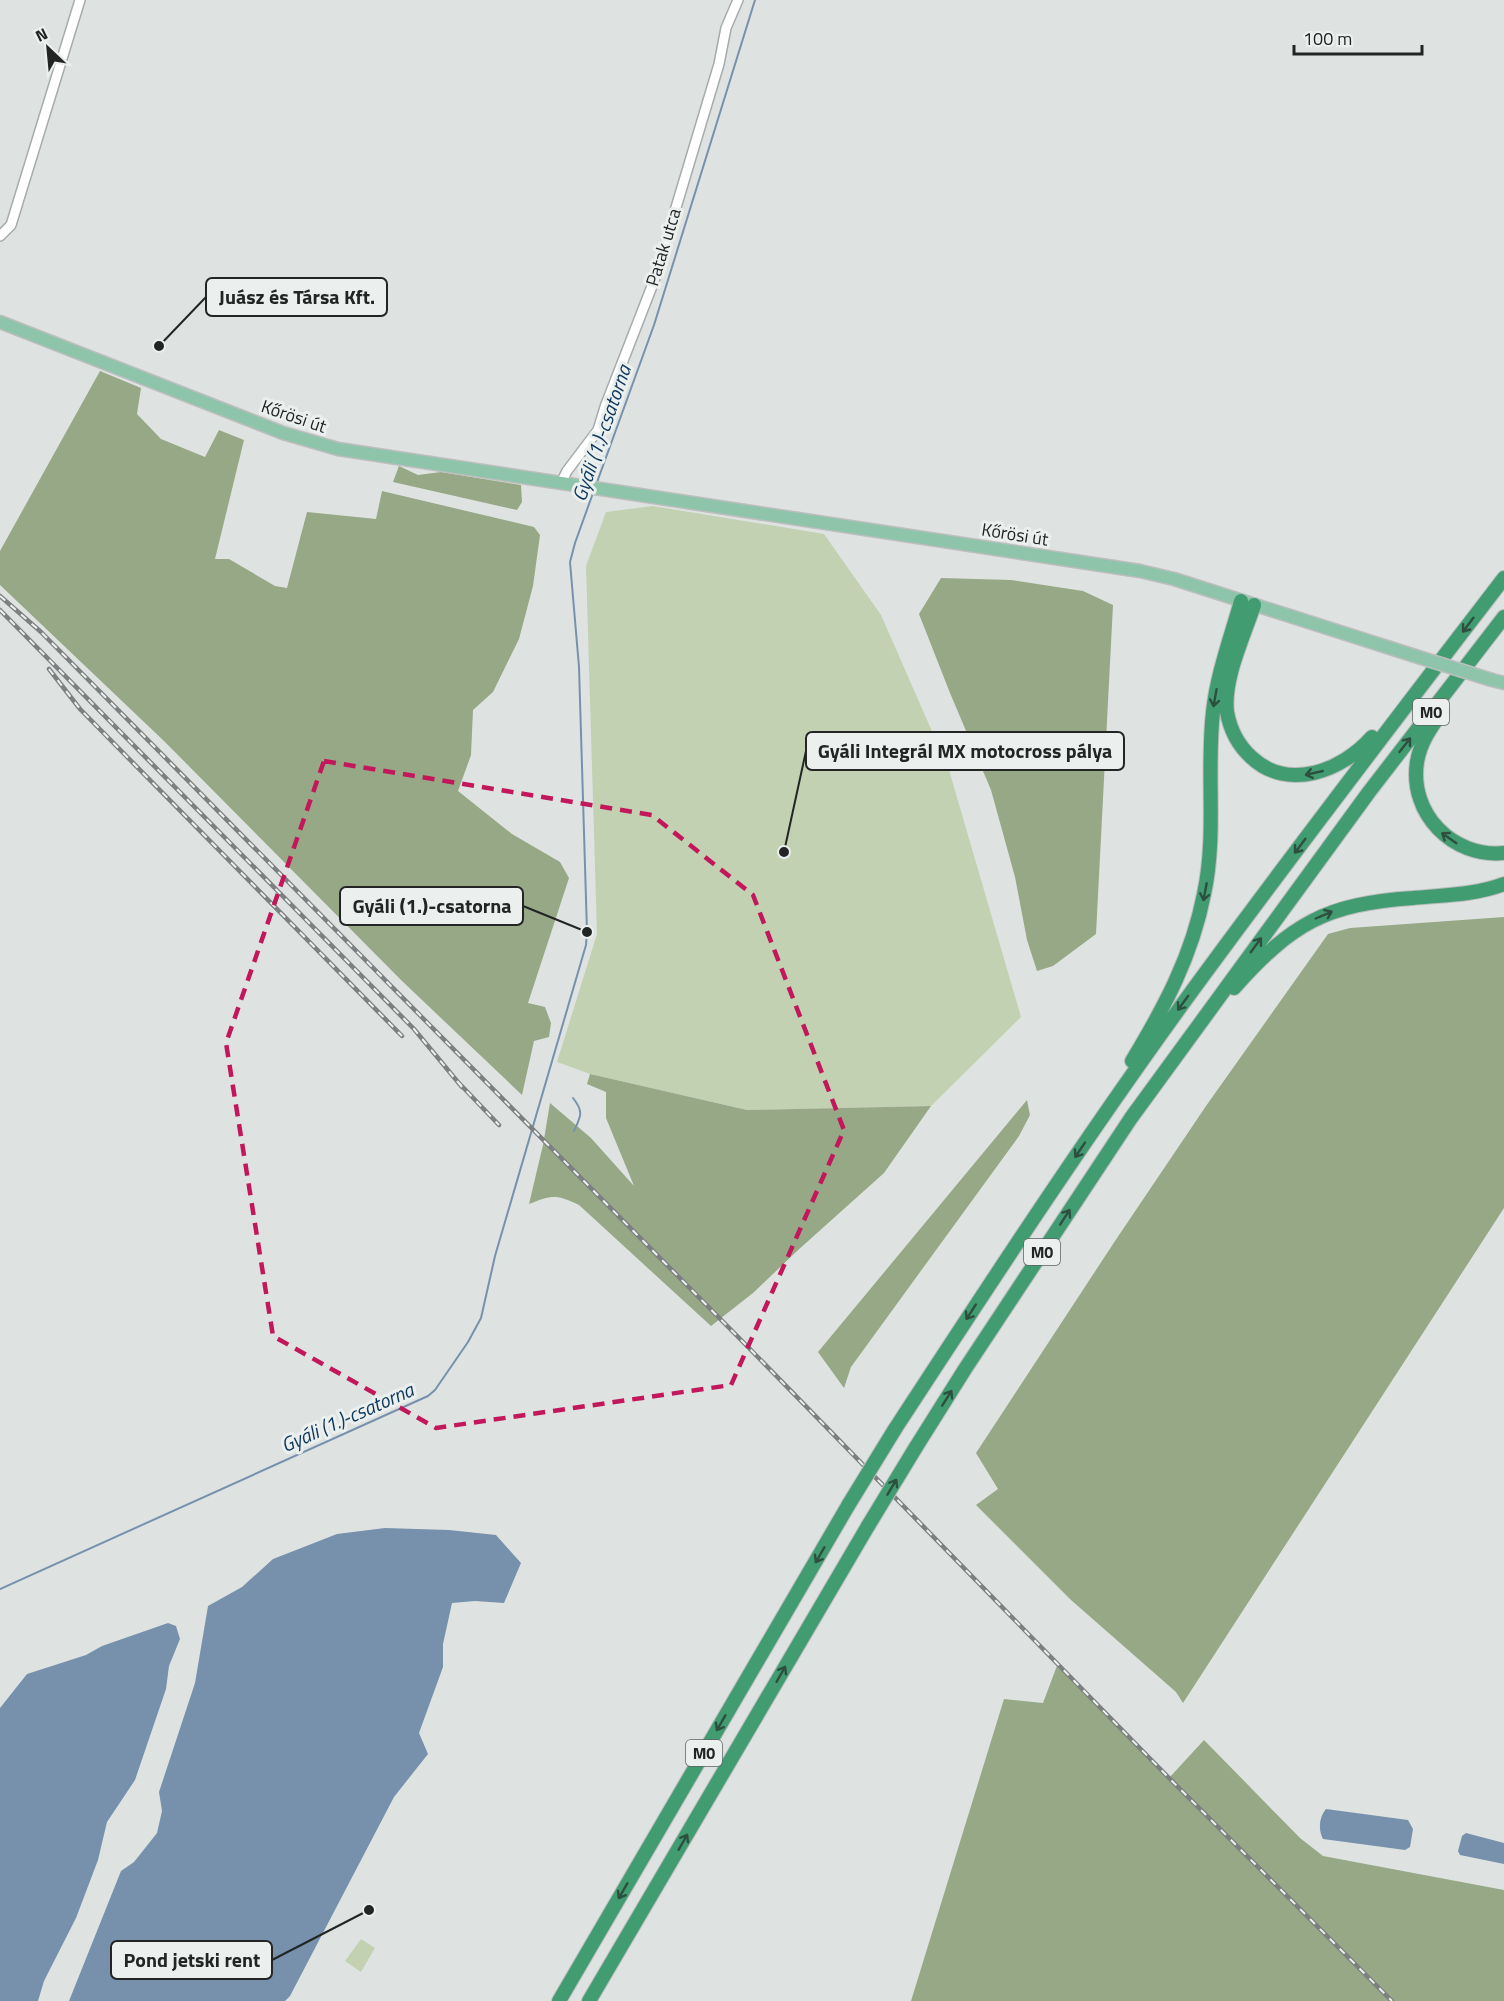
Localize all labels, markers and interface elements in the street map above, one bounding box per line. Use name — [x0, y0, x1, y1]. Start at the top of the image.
north arrow — [18, 18, 78, 78]
scale bar — [1294, 18, 1422, 56]
text: N — [31, 21, 52, 48]
text: 100 m — [1303, 25, 1352, 52]
street label: Patak utca — [638, 205, 688, 289]
callout: Juász és Társa Kft. — [206, 278, 387, 316]
text: Juász és Társa Kft. — [219, 281, 375, 312]
water label: Gyáli (1.)-csatorna — [563, 360, 639, 505]
street label: Kőrösi út — [258, 392, 331, 440]
street label: Kőrösi út — [980, 515, 1051, 553]
one-way arrow — [1462, 616, 1475, 632]
one-way arrow — [1209, 688, 1220, 707]
road number: M0 — [1413, 699, 1449, 725]
callout: Gyáli Integrál MX motocross pálya — [806, 732, 1124, 770]
text: Gyáli Integrál MX motocross pálya — [818, 735, 1112, 766]
one-way arrow — [1399, 738, 1411, 754]
one-way arrow — [1305, 767, 1324, 779]
one-way arrow — [1442, 832, 1458, 844]
one-way arrow — [1293, 837, 1306, 853]
one-way arrow — [1199, 882, 1210, 901]
callout: Gyáli (1.)-csatorna — [340, 887, 523, 925]
text: Gyáli (1.)-csatorna — [352, 890, 512, 921]
one-way arrow — [1315, 909, 1333, 920]
one-way arrow — [1250, 937, 1263, 953]
one-way arrow — [1177, 994, 1190, 1010]
one-way arrow — [1074, 1141, 1086, 1158]
one-way arrow — [1059, 1209, 1071, 1225]
road number: M0 — [1024, 1239, 1060, 1265]
one-way arrow — [965, 1303, 977, 1320]
water label: Gyáli (1.)-csatorna — [276, 1373, 419, 1460]
one-way arrow — [941, 1389, 954, 1406]
one-way arrow — [887, 1479, 899, 1496]
one-way arrow — [813, 1546, 825, 1563]
one-way arrow — [776, 1666, 788, 1683]
one-way arrow — [715, 1714, 727, 1731]
road number: M0 — [686, 1740, 722, 1766]
one-way arrow — [677, 1834, 689, 1851]
one-way arrow — [616, 1882, 628, 1899]
callout: Pond jetski rent — [111, 1941, 272, 1979]
text: Pond jetski rent — [124, 1944, 260, 1975]

